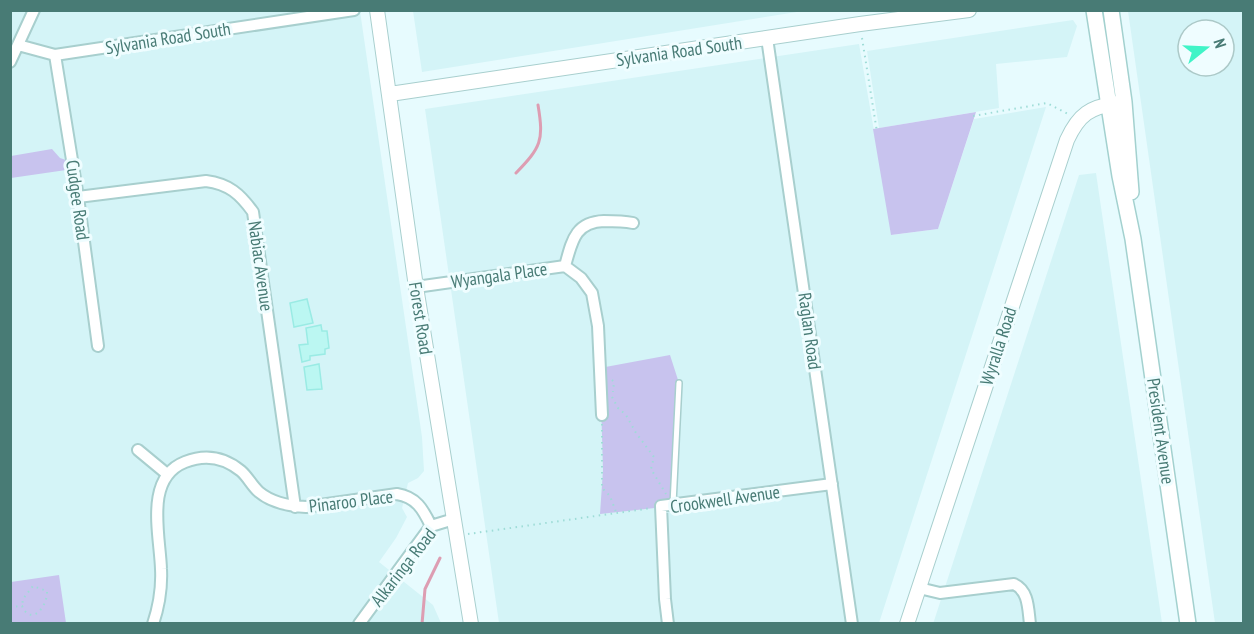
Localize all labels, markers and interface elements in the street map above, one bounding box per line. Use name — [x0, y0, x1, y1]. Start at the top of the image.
street label: Sylvania Road South — [104, 17, 232, 59]
north arrow — [1176, 18, 1236, 78]
street label: Sylvania Road South — [615, 31, 743, 71]
text: N — [1209, 36, 1231, 51]
street label: Cudgee Road — [61, 158, 95, 242]
street label: Nabiac Avenue — [243, 219, 279, 313]
street label: Wyangala Place — [449, 257, 549, 293]
street label: Forest Road — [404, 280, 438, 356]
street label: Raglan Road — [793, 291, 827, 371]
street label: Wyralla Road — [975, 304, 1021, 388]
street label: President Avenue — [1142, 376, 1180, 486]
street label: Crookwell Avenue — [669, 480, 781, 518]
street label: Pinaroo Place — [308, 484, 394, 518]
street label: Alkaringa Road — [365, 523, 441, 611]

